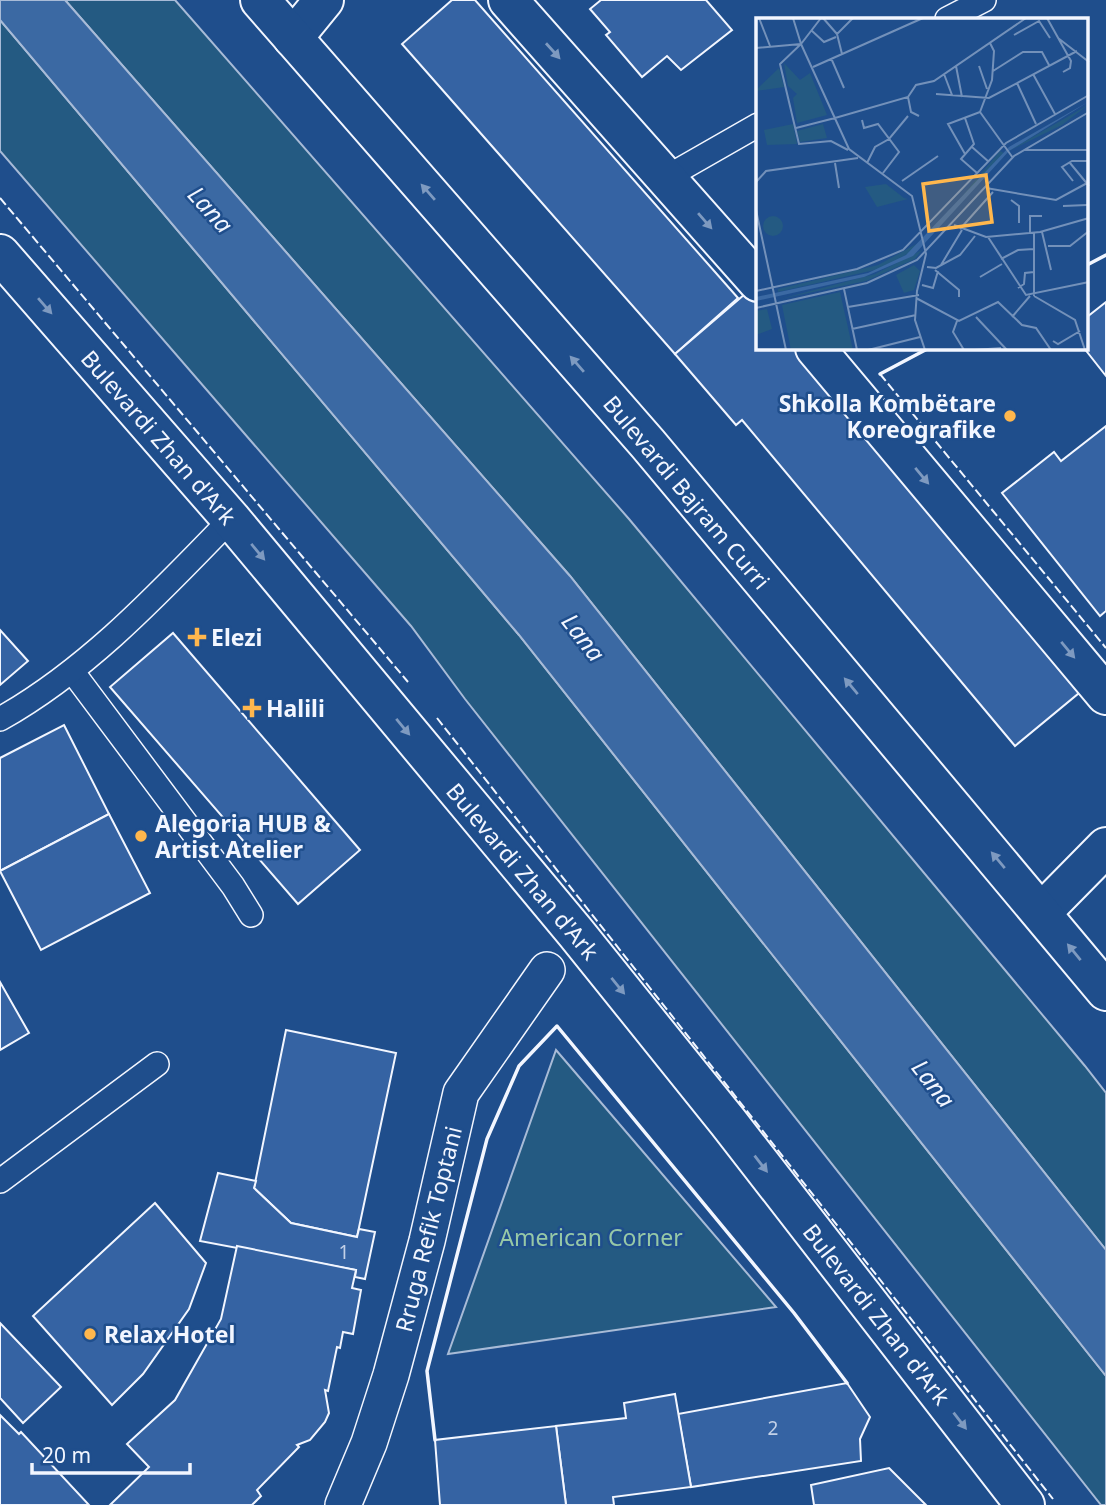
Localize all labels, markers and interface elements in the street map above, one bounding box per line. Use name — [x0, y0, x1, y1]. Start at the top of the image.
inset map — [756, 18, 1088, 350]
one-way arrow — [545, 42, 561, 59]
water label: Lana — [181, 178, 241, 240]
one-way arrow — [420, 184, 436, 201]
one-way arrow — [696, 212, 712, 229]
one-way arrow — [37, 297, 52, 314]
street label: Bulevardi Zhan d'Ark — [74, 343, 244, 532]
one-way arrow — [570, 355, 585, 372]
place label: Shkolla Kombëtare Koreografike — [779, 387, 996, 445]
street label: Bulevardi Bajram Curri — [596, 388, 778, 596]
marker: Shkolla Kombëtare Koreografike — [1002, 408, 1018, 424]
one-way arrow — [914, 467, 929, 484]
one-way arrow — [250, 543, 265, 560]
water label: Lana — [555, 606, 613, 668]
place label: Elezi — [211, 621, 262, 653]
marker: Elezi — [189, 629, 205, 645]
one-way arrow — [1060, 641, 1076, 659]
one-way arrow — [844, 678, 859, 696]
place label: Halili — [266, 692, 325, 724]
marker: Halili — [244, 700, 260, 716]
one-way arrow — [395, 718, 410, 736]
street label: Bulevardi Zhan d'Ark — [439, 776, 607, 967]
place label: Alegoria HUB & Artist Atelier — [155, 807, 332, 865]
marker: Alegoria HUB & Artist Atelier — [133, 828, 149, 844]
one-way arrow — [991, 852, 1006, 869]
one-way arrow — [1067, 943, 1082, 960]
one-way arrow — [610, 978, 625, 995]
water label: Lana — [905, 1052, 963, 1114]
street label: Rruga Refik Toptani — [387, 1123, 469, 1335]
one-way arrow — [753, 1155, 767, 1173]
street label: Bulevardi Zhan d'Ark — [796, 1217, 958, 1412]
park label: American Corner — [499, 1221, 683, 1253]
house number: 1 — [339, 1239, 349, 1265]
place label: Relax Hotel — [104, 1318, 235, 1350]
marker: Relax Hotel — [82, 1326, 98, 1342]
one-way arrow — [953, 1412, 967, 1430]
house number: 2 — [768, 1415, 778, 1441]
scale bar — [32, 1432, 189, 1476]
text: 20 m — [42, 1441, 91, 1469]

